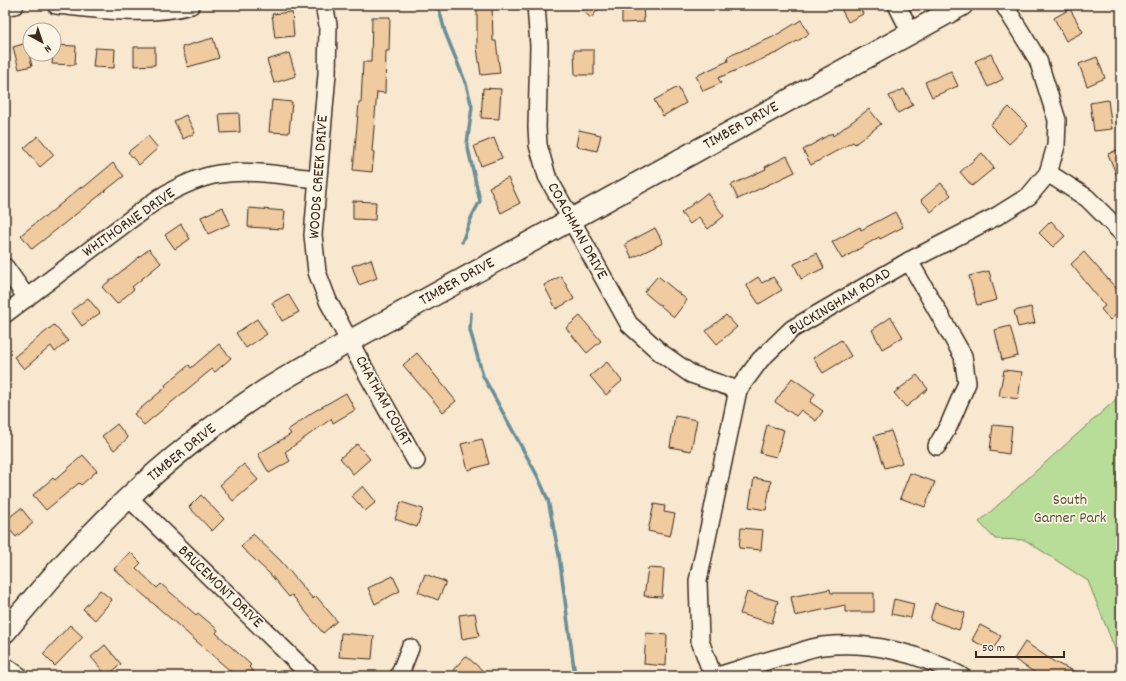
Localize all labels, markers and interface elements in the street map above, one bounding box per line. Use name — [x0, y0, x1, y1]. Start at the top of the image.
north arrow — [22, 22, 62, 62]
text: N — [39, 40, 54, 56]
street label: TIMBER DRIVE — [699, 95, 784, 156]
street label: WOODS CREEK DRIVE — [303, 114, 335, 240]
street label: COACHMAN DRIVE — [541, 178, 613, 284]
street label: WHITHORNE DRIVE — [78, 182, 181, 264]
street label: TIMBER DRIVE — [415, 251, 500, 312]
street label: BUCKINGHAM ROAD — [785, 262, 895, 342]
street label: CHATHAM COURT — [349, 352, 418, 451]
street label: TIMBER DRIVE — [143, 417, 222, 488]
park label: South Garner Park — [1034, 489, 1106, 530]
street label: BRUCEMONT DRIVE — [172, 540, 268, 634]
scale bar — [976, 633, 1064, 659]
text: 50 m — [982, 640, 1005, 657]

